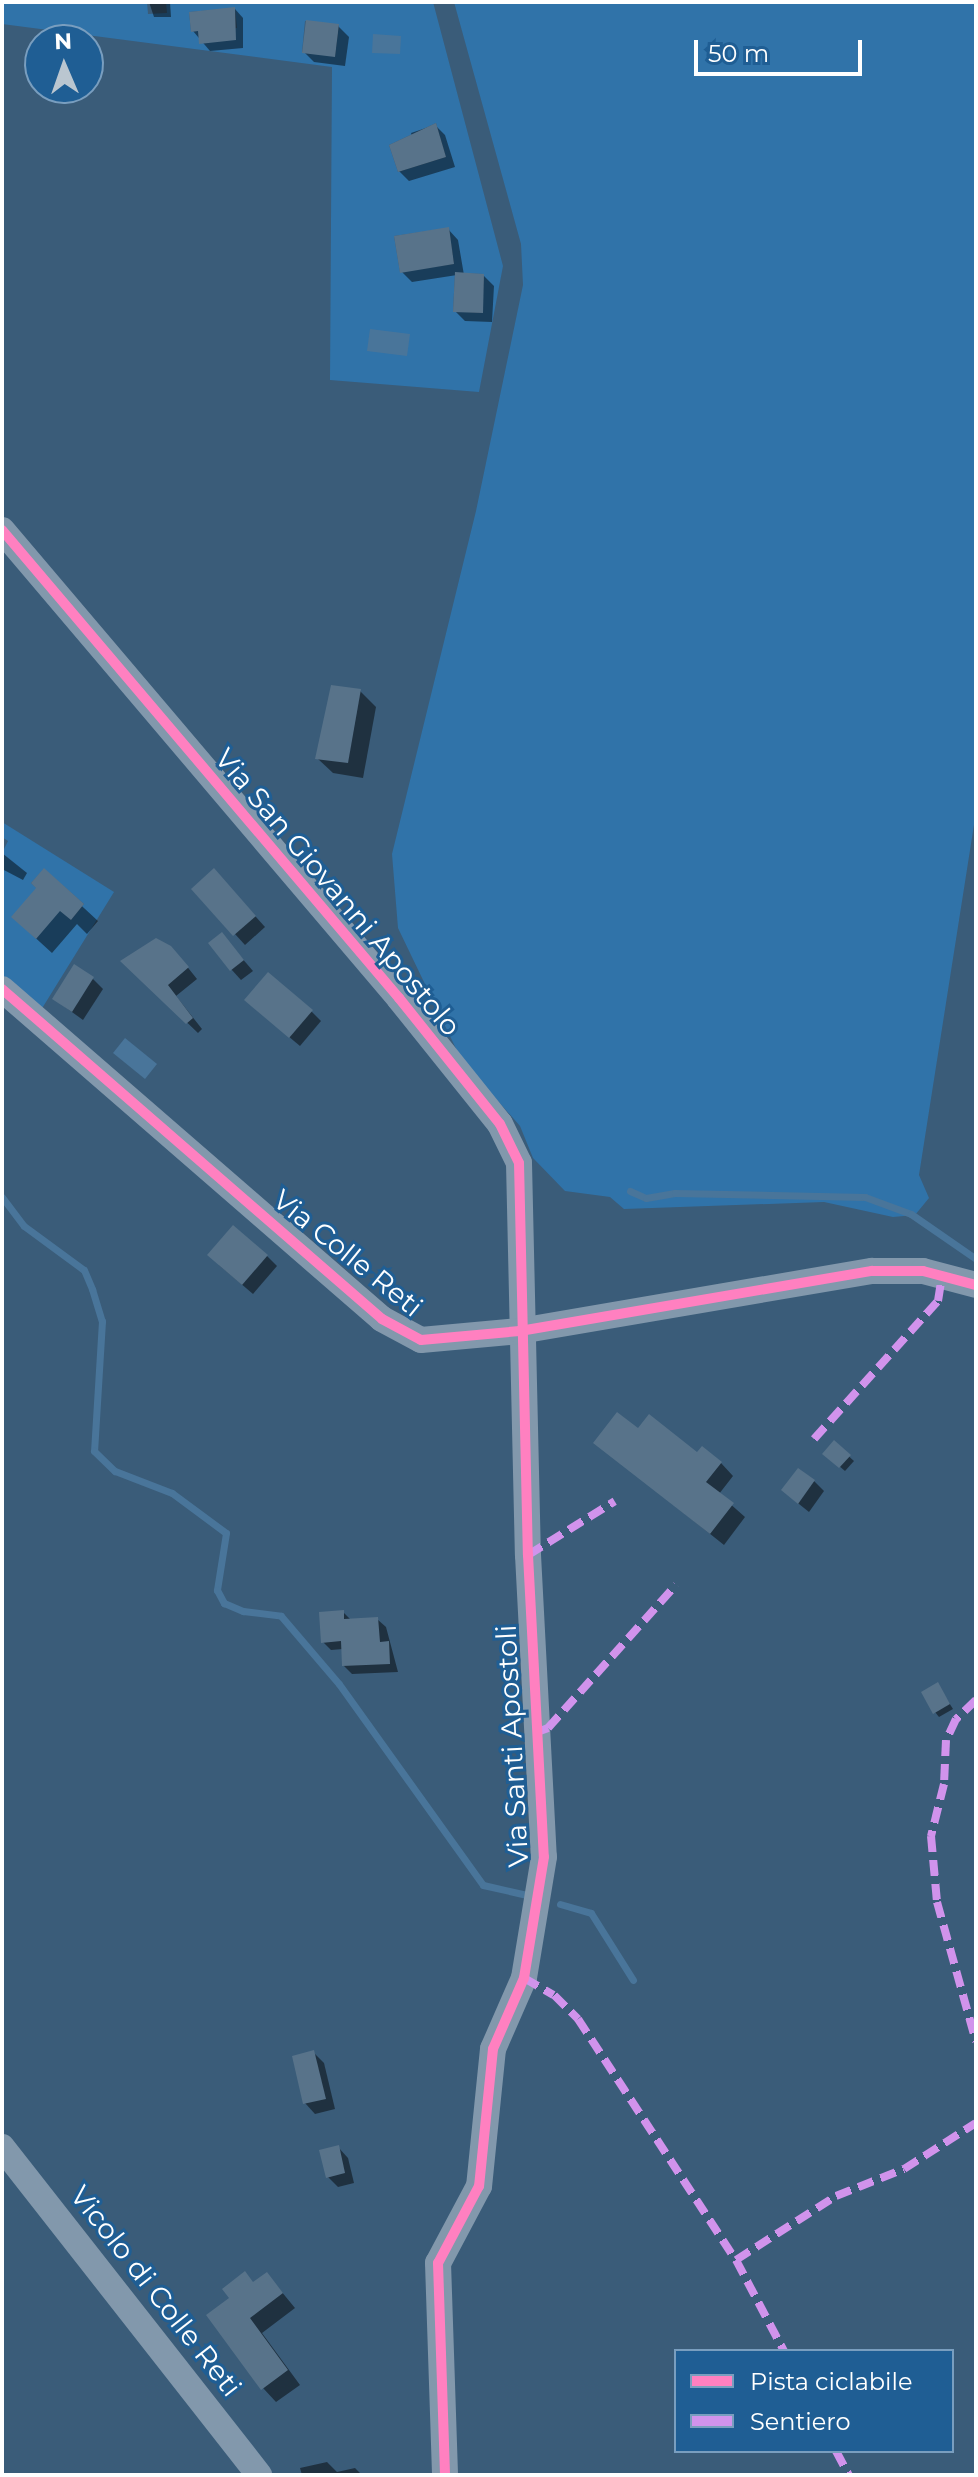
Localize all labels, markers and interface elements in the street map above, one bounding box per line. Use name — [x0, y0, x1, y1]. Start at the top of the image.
north arrow — [24, 24, 104, 104]
scale bar — [698, 24, 866, 74]
text: N — [54, 28, 73, 55]
text: 50 m — [708, 39, 769, 68]
street label: Via San Giovanni Apostolo — [208, 742, 468, 1042]
street label: Via Colle Reti — [266, 1182, 430, 1324]
street label: Via Santi Apostoli — [489, 1624, 535, 1868]
street label: Vicolo di Colle Reti — [63, 2179, 249, 2403]
legend — [674, 2349, 954, 2453]
text: Pista ciclabile — [750, 2367, 913, 2396]
text: Sentiero — [750, 2407, 851, 2436]

